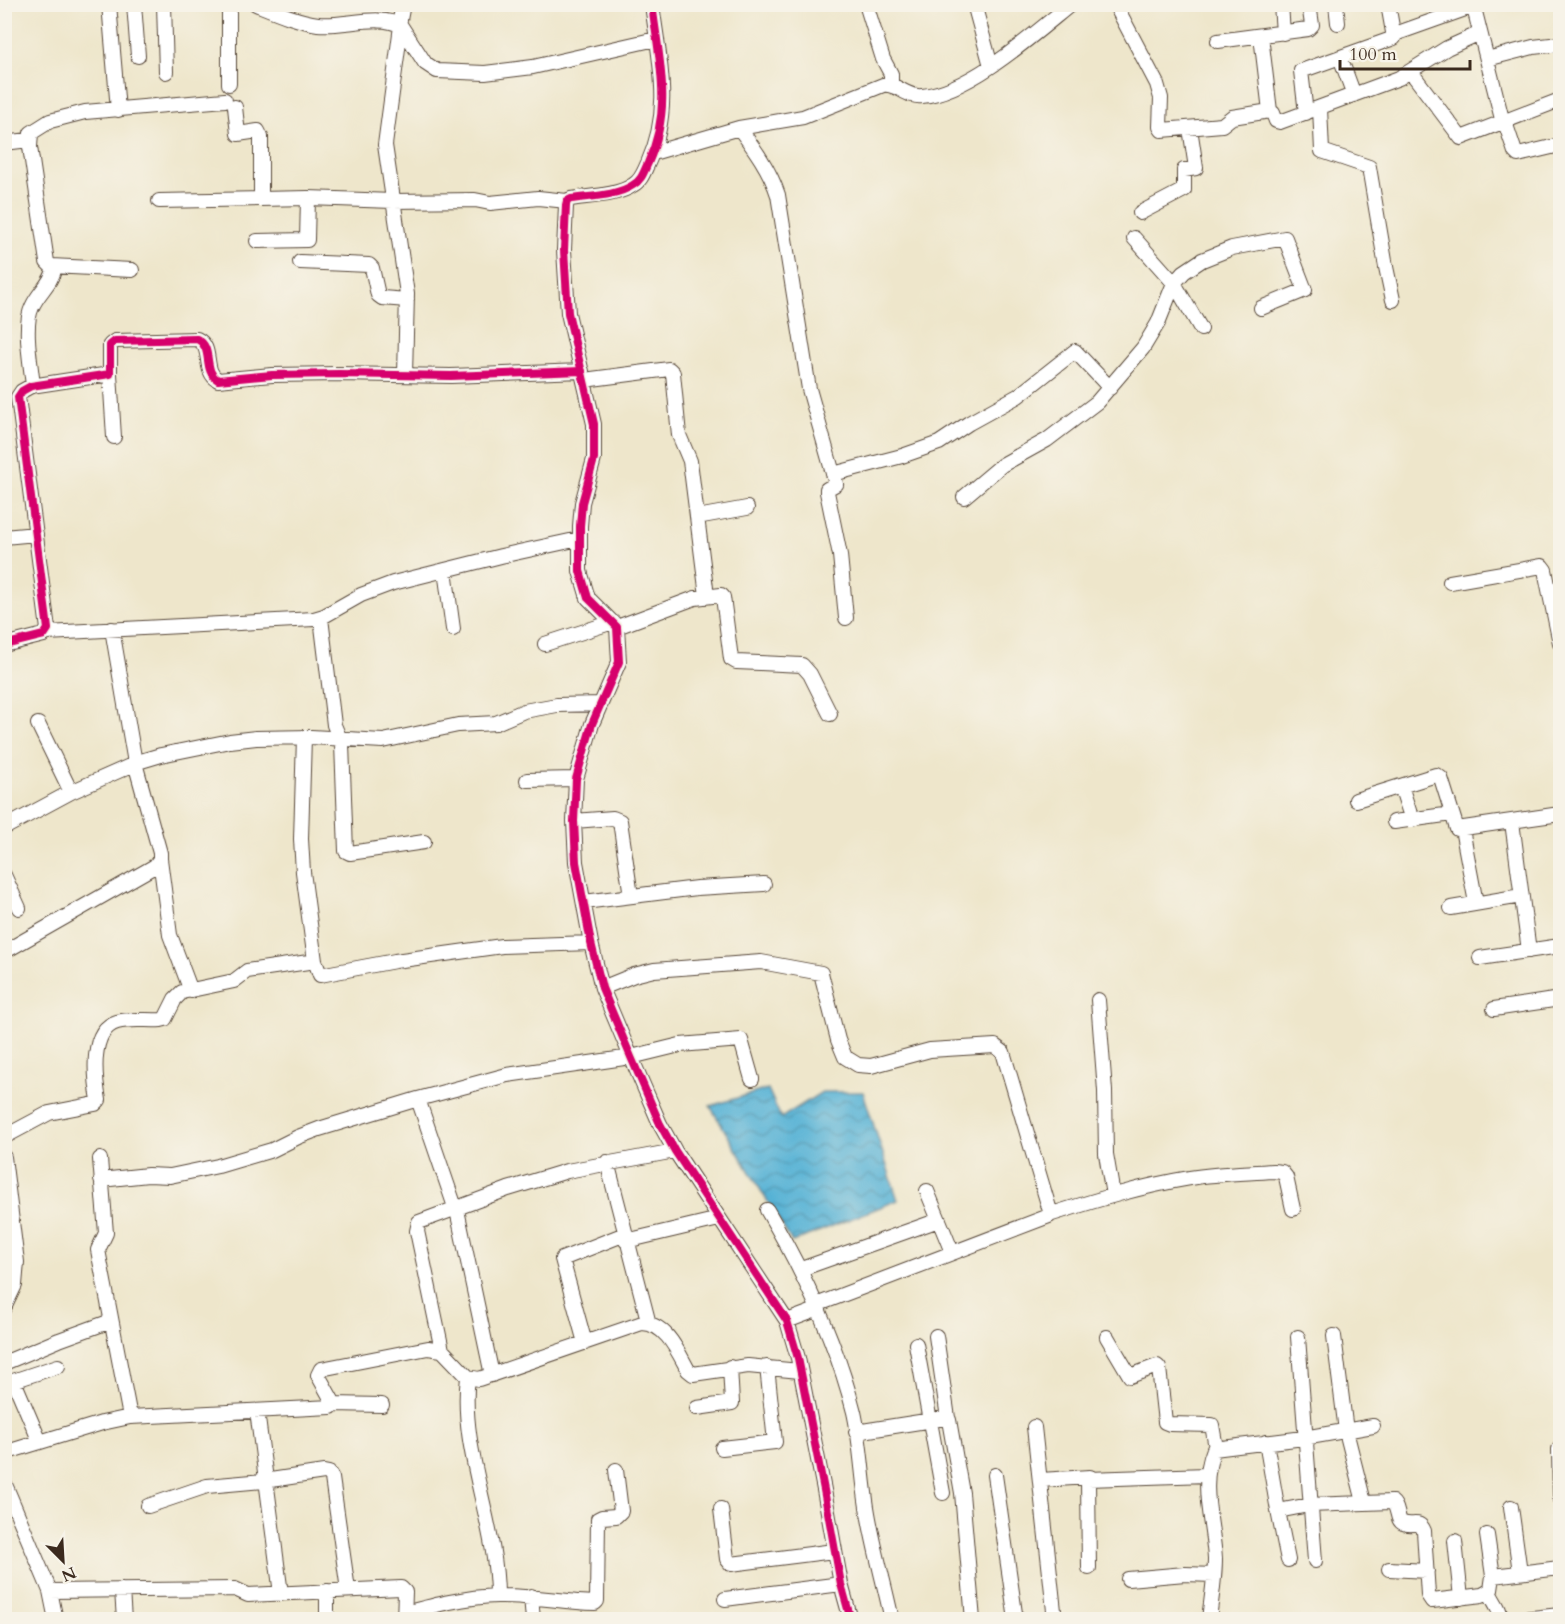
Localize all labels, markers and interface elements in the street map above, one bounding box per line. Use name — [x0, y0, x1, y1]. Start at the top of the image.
scale bar — [1340, 33, 1470, 71]
text: 100 m — [1349, 42, 1397, 67]
north arrow — [33, 1531, 93, 1591]
text: N — [58, 1561, 80, 1587]

